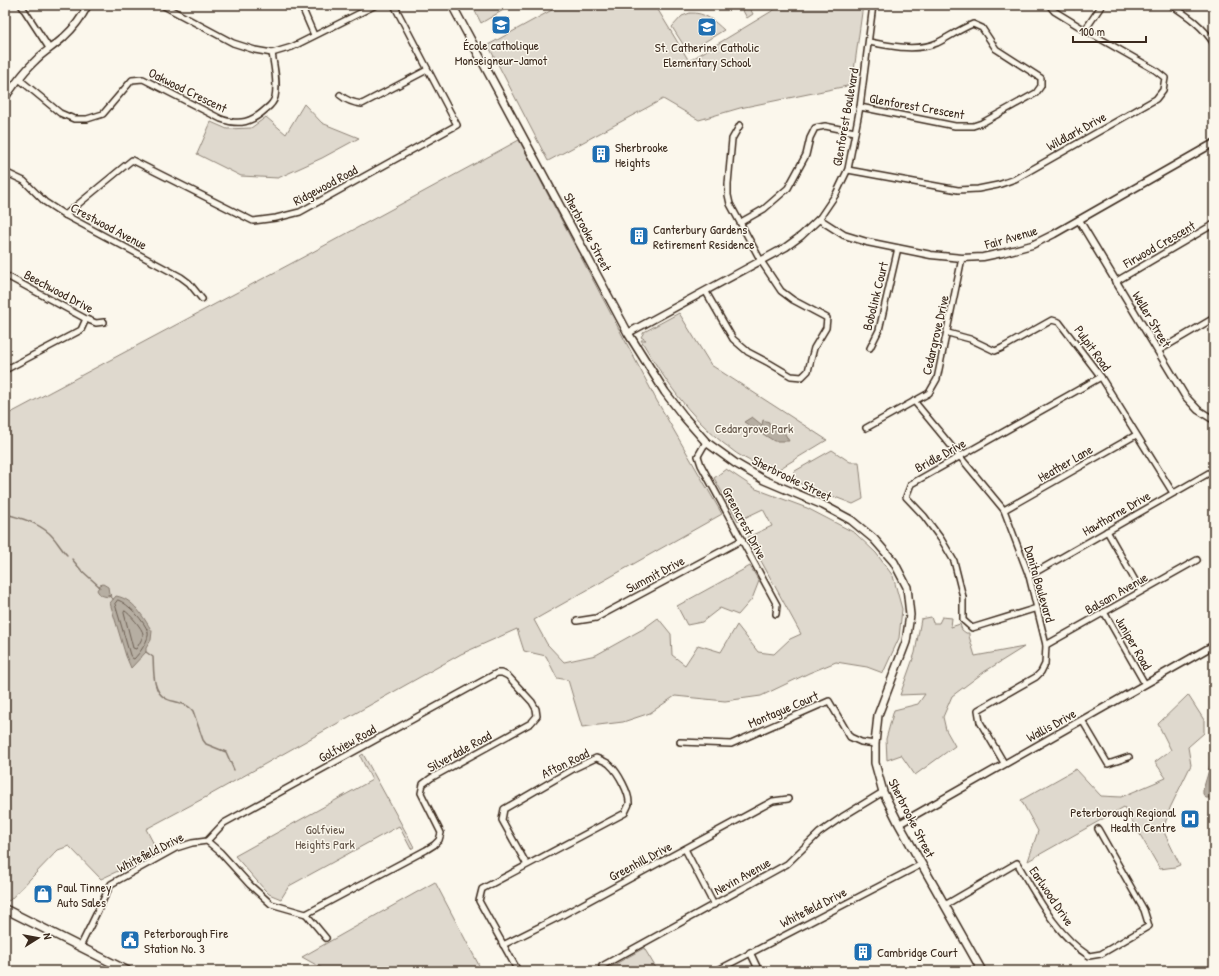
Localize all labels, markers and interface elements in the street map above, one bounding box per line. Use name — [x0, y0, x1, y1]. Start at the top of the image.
school or university icon: École catholique Monseigneur-Jamot — [490, 14, 512, 36]
school or university icon: St. Catherine Catholic Elementary School — [696, 16, 718, 38]
scale bar — [1073, 18, 1146, 44]
text: 100 m — [1079, 23, 1105, 40]
place label: École catholique Monseigneur-Jamot — [455, 36, 548, 69]
place label: St. Catherine Catholic Elementary School — [655, 38, 759, 71]
street label: Oakwood Crescent — [146, 63, 231, 117]
street label: Glenforest Boulevard — [828, 67, 862, 167]
street label: Glenforest Crescent — [868, 89, 966, 123]
street label: Wildlark Drive — [1043, 107, 1109, 155]
place label: Sherbrooke Heights — [615, 138, 668, 171]
building icon: Sherbrooke Heights — [590, 143, 612, 165]
street label: Ridgewood Road — [290, 160, 360, 210]
street label: Sherbrooke Street — [560, 190, 616, 275]
street label: Crestwood Avenue — [68, 198, 150, 254]
street label: Firwood Crescent — [1119, 216, 1199, 272]
place label: Canterbury Gardens Retirement Residence — [653, 220, 754, 253]
street label: Fair Avenue — [982, 221, 1039, 253]
building icon: Canterbury Gardens Retirement Residence — [628, 225, 650, 247]
street label: Bobolink Court — [858, 259, 892, 332]
street label: Beechwood Drive — [21, 265, 97, 317]
street label: Weller Street — [1128, 288, 1176, 351]
street label: Cedargrove Drive — [917, 293, 953, 377]
street label: Pulpit Road — [1070, 322, 1116, 374]
park label: Cedargrove Park — [715, 419, 794, 437]
street label: Bridle Drive — [911, 434, 969, 476]
street label: Heather Lane — [1034, 440, 1096, 486]
street label: Sherbrooke Street — [749, 451, 835, 505]
street label: Greencrest Drive — [718, 484, 772, 562]
street label: Hawthorne Drive — [1079, 486, 1153, 540]
street label: Danita Boulevard — [1021, 544, 1059, 624]
street label: Summit Drive — [623, 551, 687, 597]
street label: Balsam Avenue — [1081, 568, 1151, 618]
street label: Juniper Road — [1111, 613, 1157, 673]
street label: Montague Court — [745, 686, 821, 732]
street label: Wallis Drive — [1023, 704, 1079, 746]
street label: Golfview Road — [315, 720, 379, 766]
street label: Silverdale Road — [424, 726, 494, 776]
street label: Afton Road — [538, 744, 592, 782]
street label: Sherbrooke Street — [884, 775, 940, 861]
place label: Peterborough Regional Health Centre — [1070, 803, 1177, 836]
hospital icon: Peterborough Regional Health Centre — [1179, 808, 1201, 830]
park label: Golfview Heights Park — [295, 820, 355, 853]
street label: Whitefield Drive — [114, 828, 186, 876]
street label: Greenhill Drive — [605, 837, 675, 885]
street label: Nevin Avenue — [711, 853, 773, 899]
street label: Earlwood Drive — [1025, 863, 1079, 929]
place label: Paul Tinney Auto Sales — [57, 878, 112, 911]
shop icon: Paul Tinney Auto Sales — [32, 883, 54, 905]
street label: Whitefield Drive — [777, 883, 849, 931]
north arrow — [18, 918, 58, 958]
place label: Peterborough Fire Station No. 3 — [144, 924, 228, 957]
public building icon: Peterborough Fire Station No. 3 — [119, 929, 141, 951]
text: N — [40, 932, 55, 940]
building icon: Cambridge Court — [852, 941, 874, 963]
place label: Cambridge Court — [877, 943, 958, 961]

